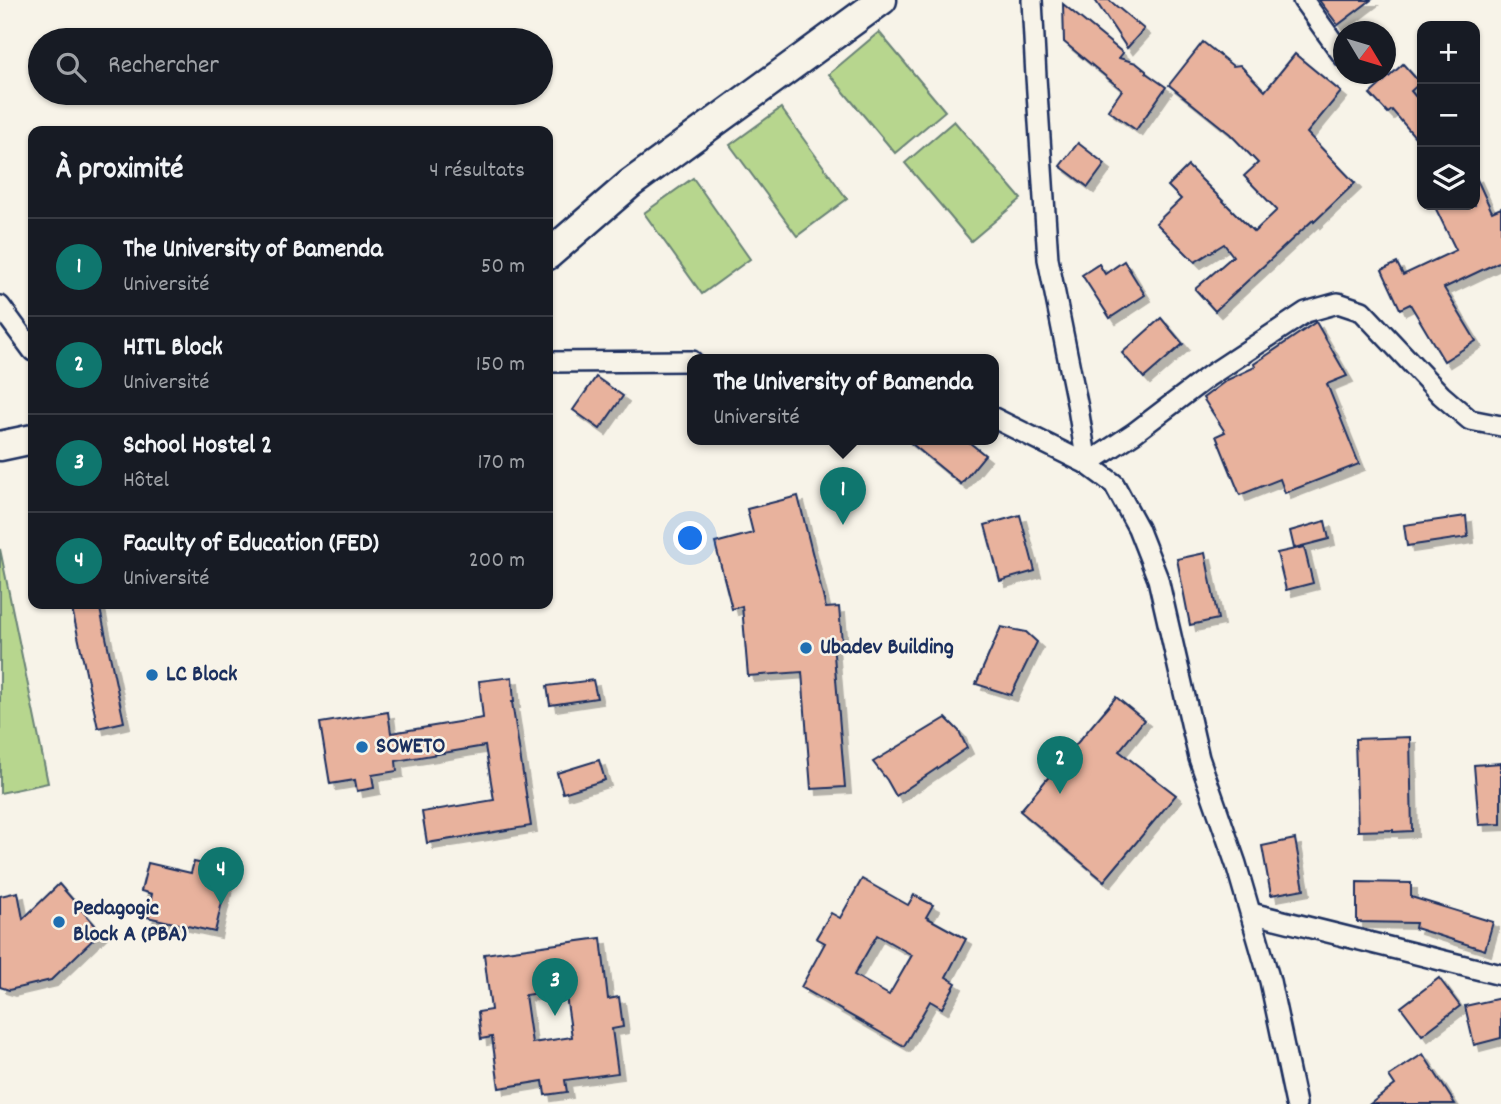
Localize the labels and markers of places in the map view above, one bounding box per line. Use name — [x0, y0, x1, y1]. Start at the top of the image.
pin: 1 — [820, 467, 866, 525]
place label: Ubadev Building — [820, 632, 954, 665]
marker: Ubadev Building — [798, 640, 814, 656]
place label: LC Block — [166, 659, 238, 692]
marker: LC Block — [144, 667, 160, 683]
place label: SOWETO — [376, 731, 445, 764]
pin: 2 — [1037, 736, 1083, 794]
marker: SOWETO — [354, 739, 370, 755]
pin: 4 — [198, 847, 244, 905]
place label: Pedagogic Block A (PBA) — [73, 893, 187, 952]
marker: Pedagogic Block A (PBA) — [51, 914, 67, 930]
pin: 3 — [532, 958, 578, 1016]

